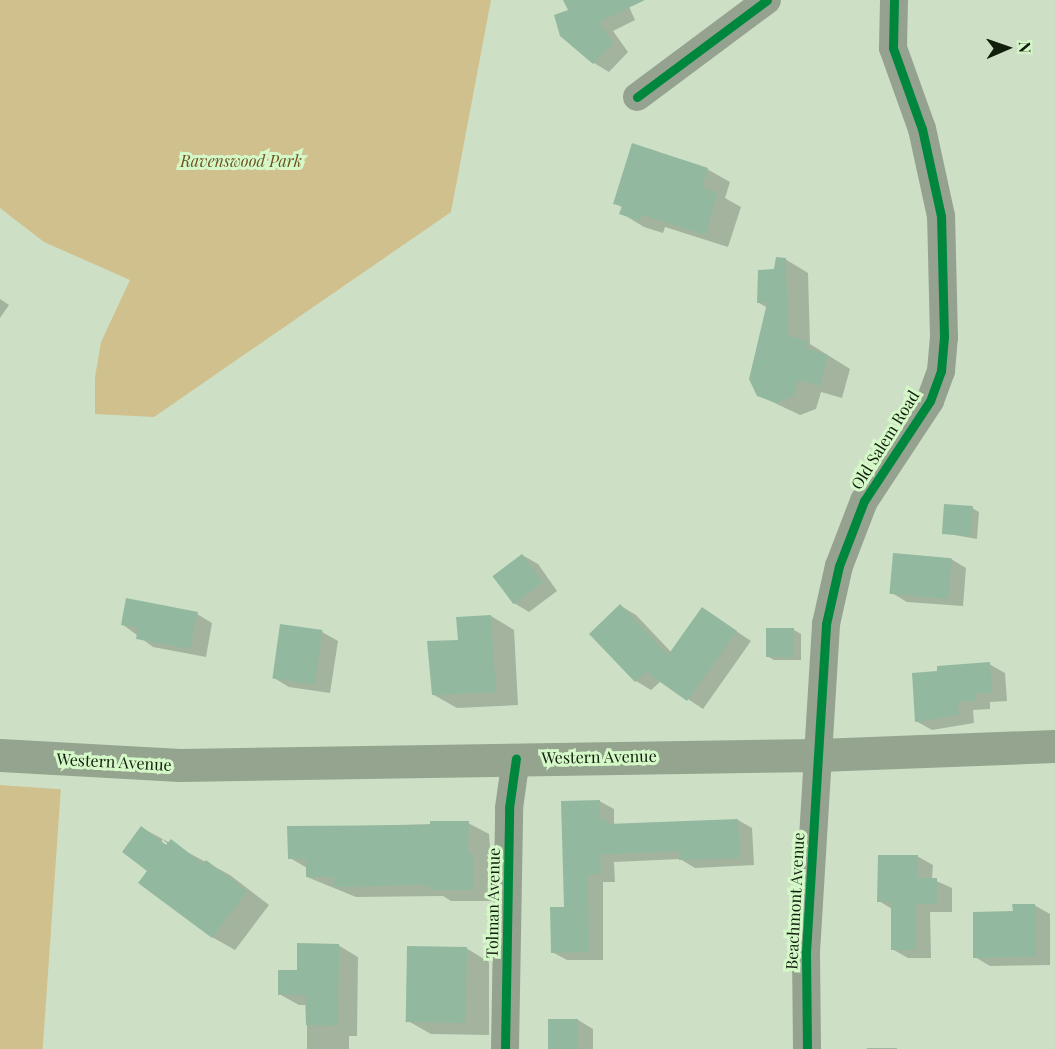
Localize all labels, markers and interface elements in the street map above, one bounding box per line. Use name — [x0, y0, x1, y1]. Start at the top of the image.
north arrow — [977, 18, 1037, 78]
text: N — [1015, 41, 1036, 53]
park label: Ravenswood Park — [180, 151, 302, 171]
street label: Old Salem Road — [847, 387, 923, 493]
street label: Western Avenue — [541, 746, 657, 768]
street label: Western Avenue — [56, 749, 172, 775]
street label: Beachmont Avenue — [782, 831, 808, 971]
street label: Tolman Avenue — [482, 847, 504, 959]

